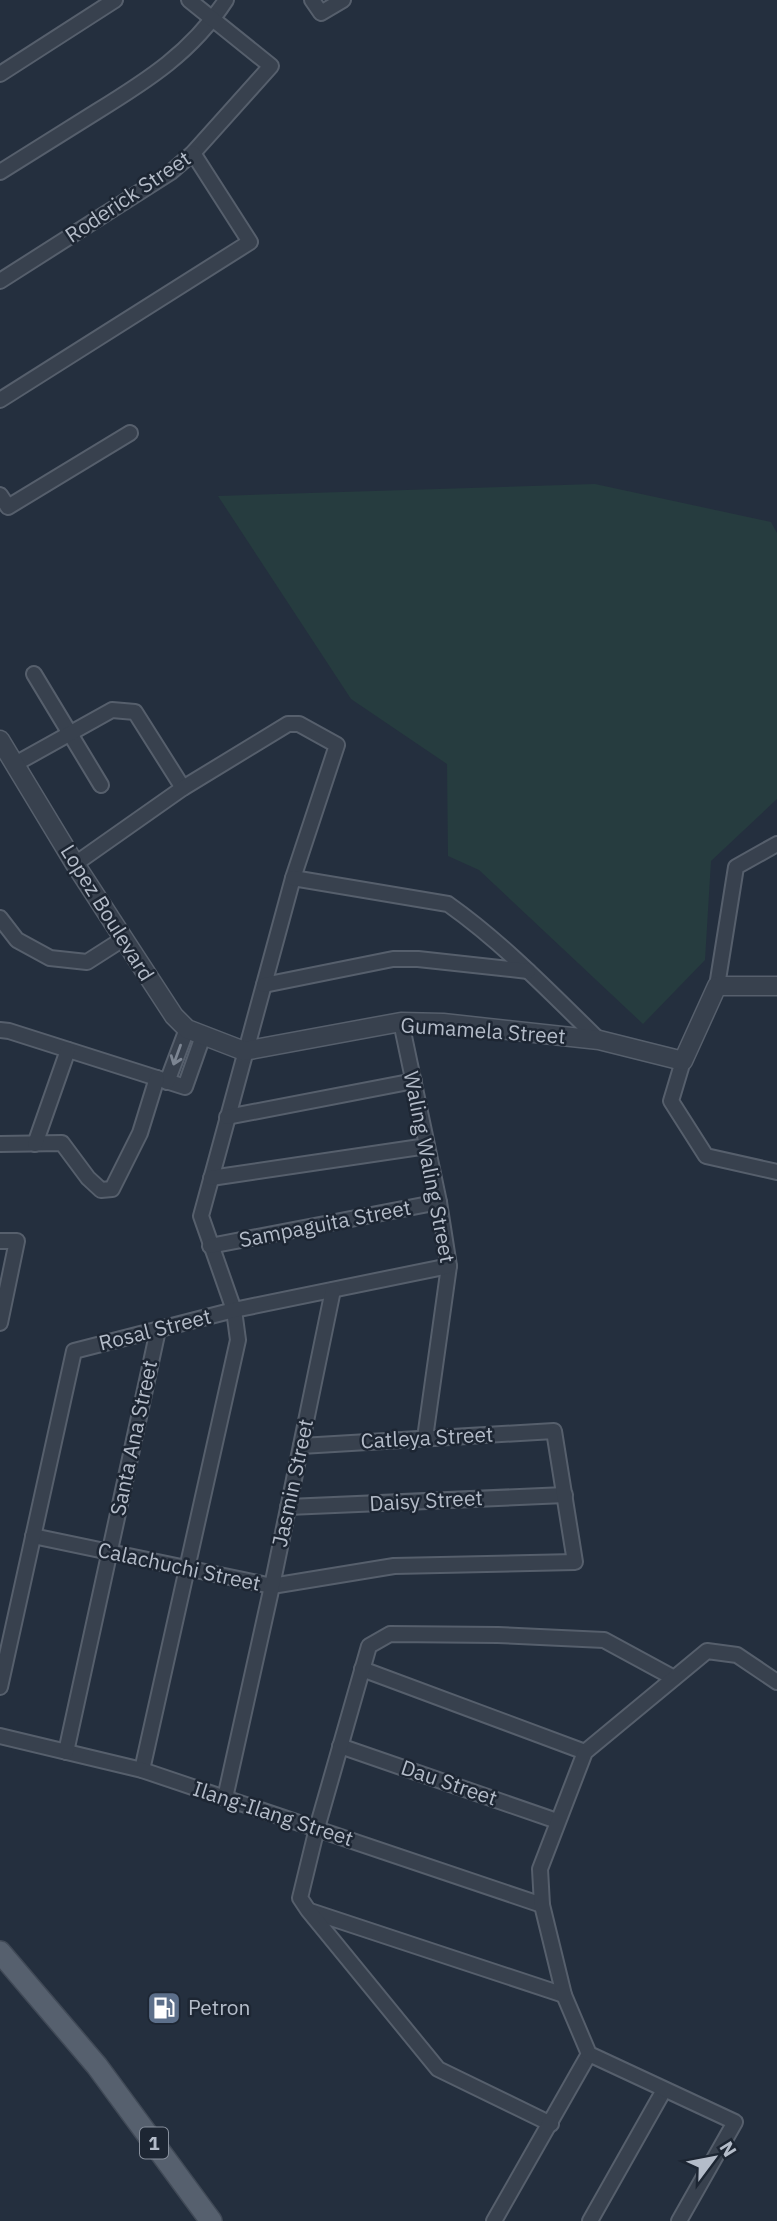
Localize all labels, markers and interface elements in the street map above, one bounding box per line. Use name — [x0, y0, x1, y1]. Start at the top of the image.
street label: Roderick Street — [59, 144, 196, 249]
street label: Lopez Boulevard — [55, 839, 161, 986]
street label: Gumamela Street — [400, 1010, 567, 1050]
one-way arrow — [170, 1044, 182, 1066]
street label: Waling Waling Street — [398, 1068, 462, 1265]
street label: Sampaguita Street — [237, 1193, 413, 1253]
street label: Rosal Street — [96, 1302, 214, 1356]
street label: Santa Ana Street — [103, 1358, 163, 1518]
street label: Jasmin Street — [265, 1416, 319, 1549]
street label: Catleya Street — [360, 1420, 494, 1454]
street label: Daisy Street — [369, 1483, 483, 1517]
street label: Calachuchi Street — [95, 1535, 263, 1597]
street label: Dau Street — [398, 1753, 501, 1812]
street label: Ilang-Ilang Street — [190, 1774, 357, 1852]
fuel station icon: Petron — [145, 1989, 183, 2027]
place label: Petron — [188, 1993, 251, 2021]
north arrow — [679, 2123, 749, 2193]
road number: 1 — [140, 2128, 168, 2158]
text: N — [715, 2137, 742, 2161]

